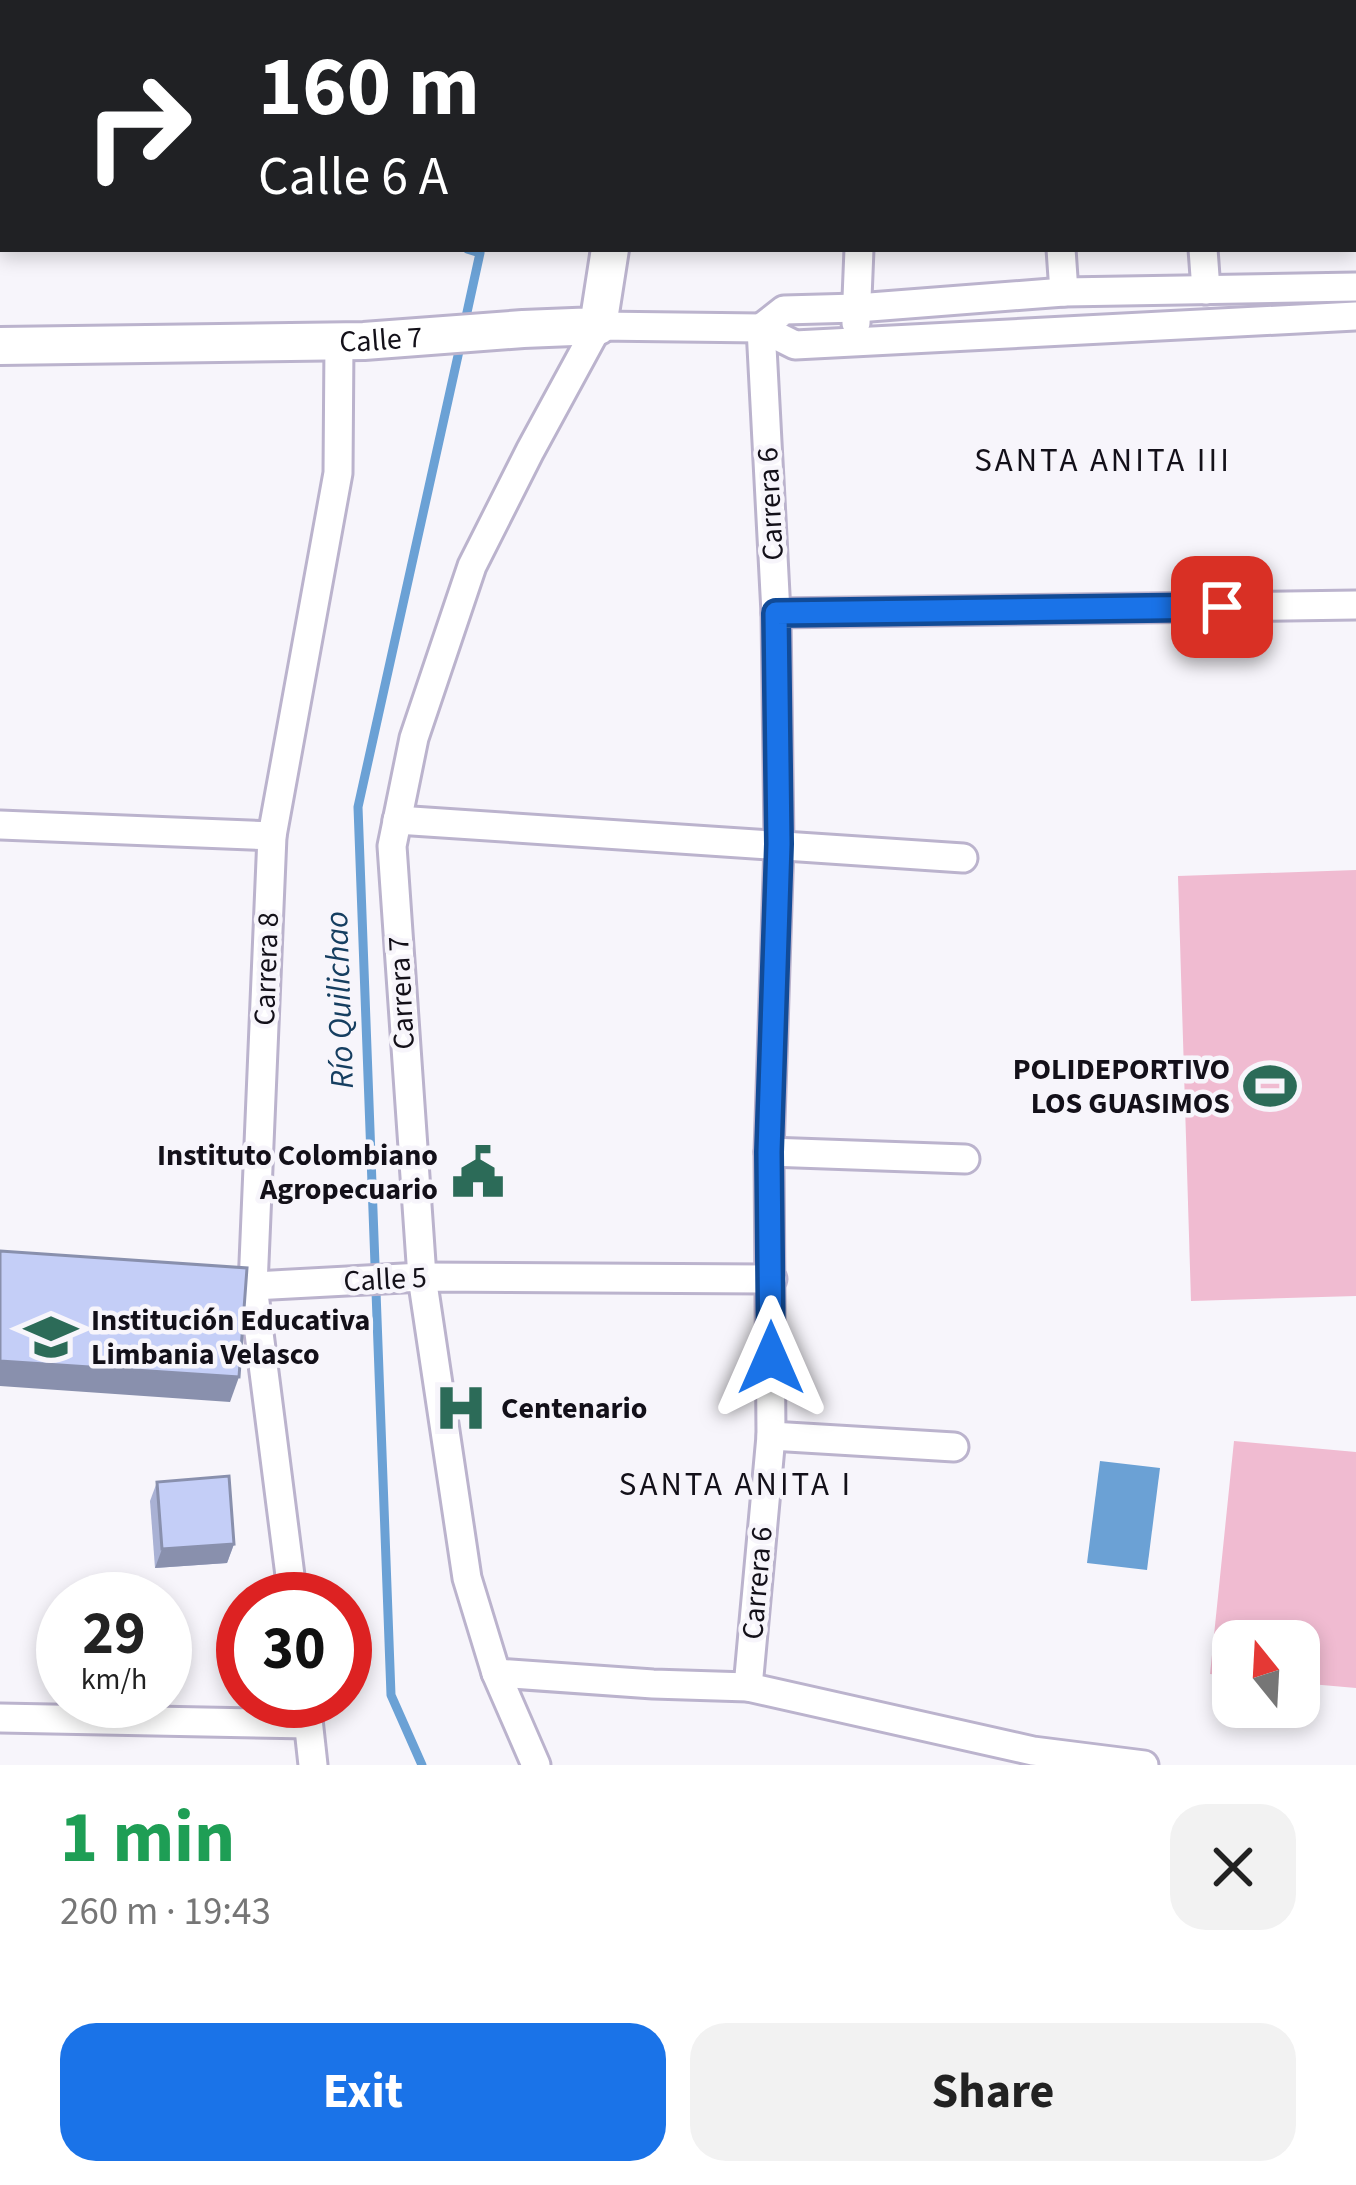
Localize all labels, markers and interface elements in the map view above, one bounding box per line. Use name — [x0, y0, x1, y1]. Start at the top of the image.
text: 160 m — [258, 28, 480, 148]
icon: right — [60, 48, 216, 204]
text: Calle 6 A — [258, 139, 448, 216]
street label: Calle 7 — [339, 316, 424, 363]
district label: SANTA ANITA III — [974, 437, 1232, 484]
street label: Carrera 6 — [746, 446, 795, 562]
pin — [1171, 556, 1273, 658]
icon: arrive — [1189, 574, 1255, 640]
water label: Río Quilichao — [313, 910, 366, 1090]
street label: Carrera 8 — [243, 912, 290, 1026]
street label: Carrera 7 — [377, 935, 426, 1051]
place label: POLIDEPORTIVO LOS GUASIMOS — [1013, 1048, 1230, 1125]
sports icon: POLIDEPORTIVO LOS GUASIMOS — [1241, 1057, 1299, 1115]
place label: Instituto Colombiano Agropecuario — [157, 1134, 438, 1211]
public building icon: Instituto Colombiano Agropecuario — [449, 1143, 507, 1201]
street label: Calle 5 — [342, 1256, 428, 1303]
position arrow — [708, 1295, 834, 1421]
place label: Institución Educativa Limbania Velasco — [91, 1299, 370, 1376]
school or university icon: Institución Educativa Limbania Velasco — [22, 1308, 80, 1366]
hospital icon: Centenario — [432, 1379, 490, 1437]
place label: Centenario — [501, 1387, 647, 1430]
district label: SANTA ANITA I — [619, 1461, 853, 1508]
street label: Carrera 6 — [731, 1525, 784, 1641]
speed limit sign: 30 — [216, 1572, 372, 1728]
text: 29 — [82, 1592, 146, 1677]
north arrow — [1212, 1620, 1320, 1728]
map controls — [1212, 1620, 1320, 1728]
text: km/h — [81, 1658, 147, 1701]
text: 1 min — [60, 1787, 235, 1890]
button: close — [1170, 1804, 1296, 1930]
text: 260 m · 19:43 — [60, 1884, 271, 1940]
button: Exit — [60, 2023, 666, 2161]
button: Share — [690, 2023, 1296, 2161]

